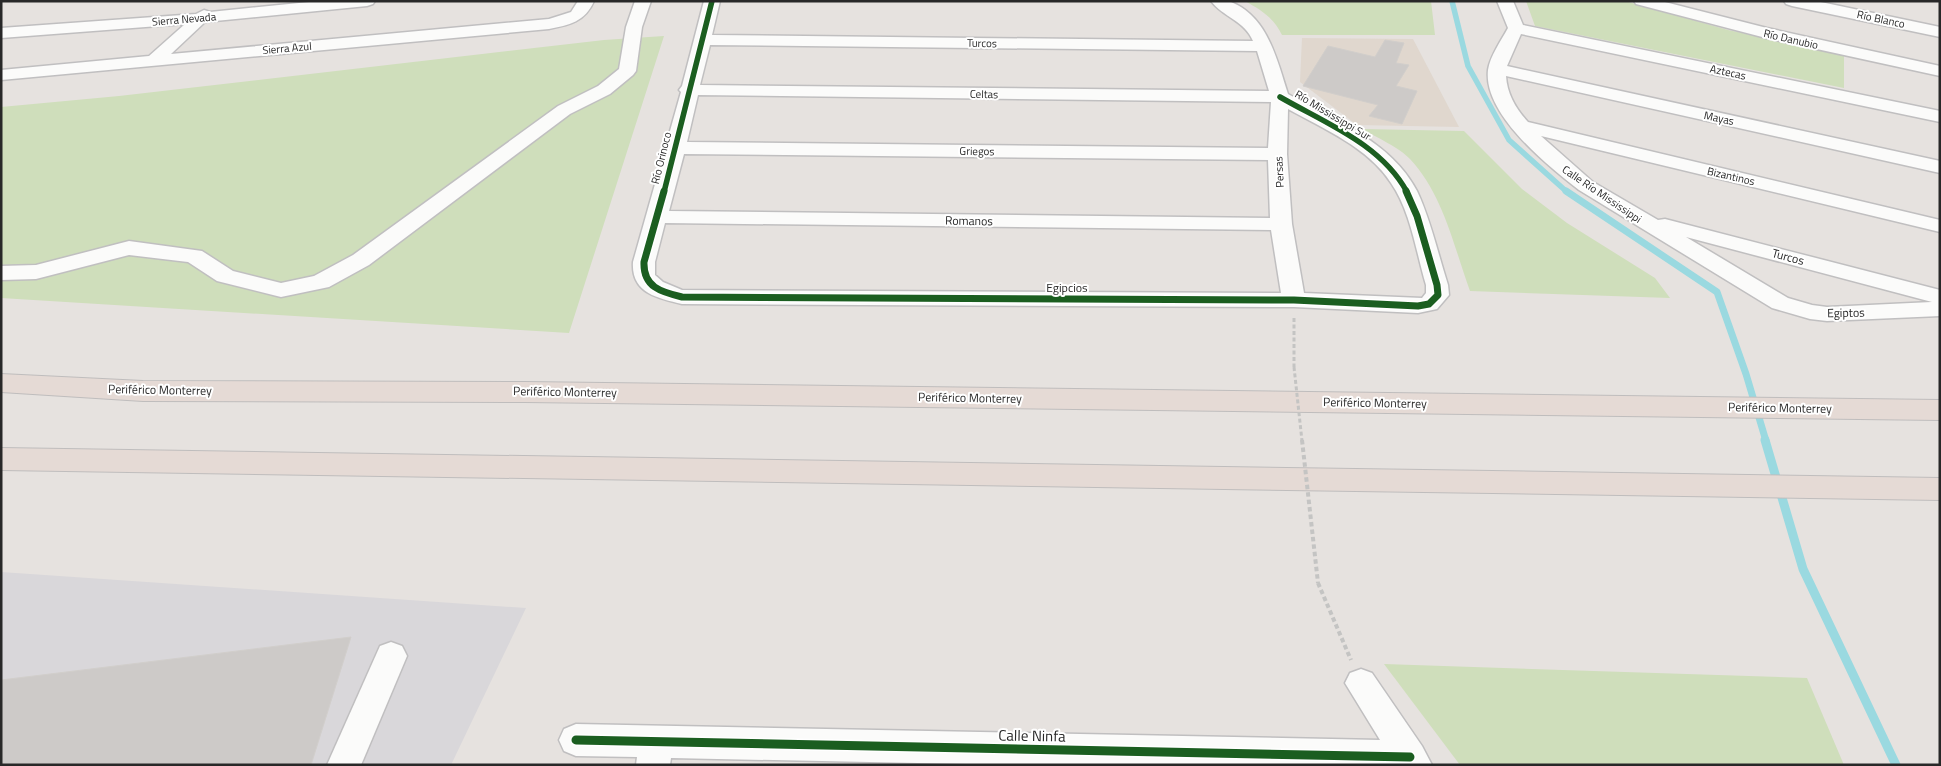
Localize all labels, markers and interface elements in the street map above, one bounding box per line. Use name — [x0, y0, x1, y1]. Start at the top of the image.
street label: Río Blanco — [1856, 6, 1907, 32]
street label: Sierra Nevada — [151, 8, 217, 30]
street label: Río Danubio — [1762, 25, 1820, 53]
street label: Turcos — [967, 35, 997, 51]
street label: Sierra Azul — [262, 38, 312, 58]
street label: Aztecas — [1709, 60, 1747, 84]
street label: Celtas — [970, 86, 998, 102]
street label: Río Mississippi Sur — [1292, 86, 1374, 144]
street label: Mayas — [1702, 107, 1736, 129]
street label: Río Orinoco — [647, 130, 675, 186]
street label: Griegos — [959, 143, 995, 159]
street label: Persas — [1270, 156, 1288, 188]
street label: Calle Río Mississippi — [1559, 161, 1645, 227]
street label: Bizantinos — [1705, 163, 1757, 189]
street label: Romanos — [945, 211, 994, 230]
street label: Turcos — [1770, 243, 1807, 270]
street label: Egipcios — [1046, 278, 1088, 297]
street label: Egiptos — [1827, 303, 1865, 322]
street label: Periférico Monterrey — [108, 379, 212, 400]
street label: Periférico Monterrey — [513, 381, 617, 402]
street label: Periférico Monterrey — [918, 387, 1022, 408]
street label: Periférico Monterrey — [1323, 392, 1427, 413]
street label: Periférico Monterrey — [1728, 397, 1832, 418]
street label: Calle Ninfa — [998, 723, 1066, 748]

